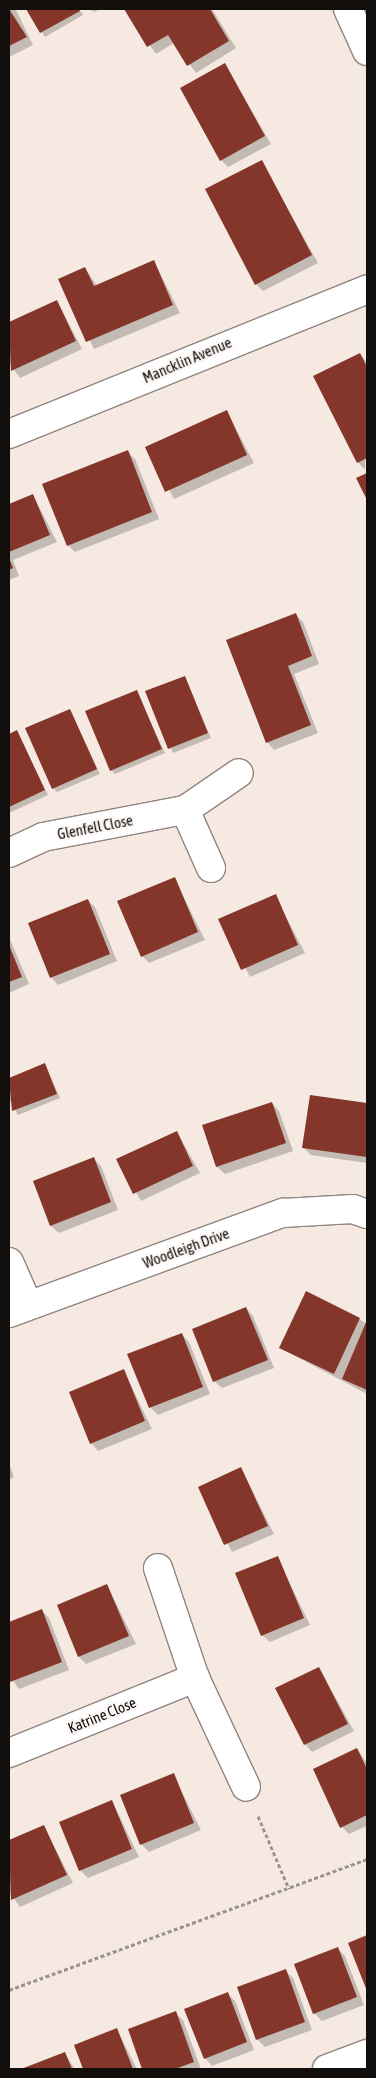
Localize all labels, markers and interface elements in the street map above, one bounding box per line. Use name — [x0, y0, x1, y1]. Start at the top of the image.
street label: Mancklin Avenue — [140, 333, 234, 387]
street label: Glenfell Close — [56, 811, 134, 843]
street label: Woodleigh Drive — [140, 1224, 232, 1272]
street label: Katrine Close — [65, 1693, 139, 1737]

